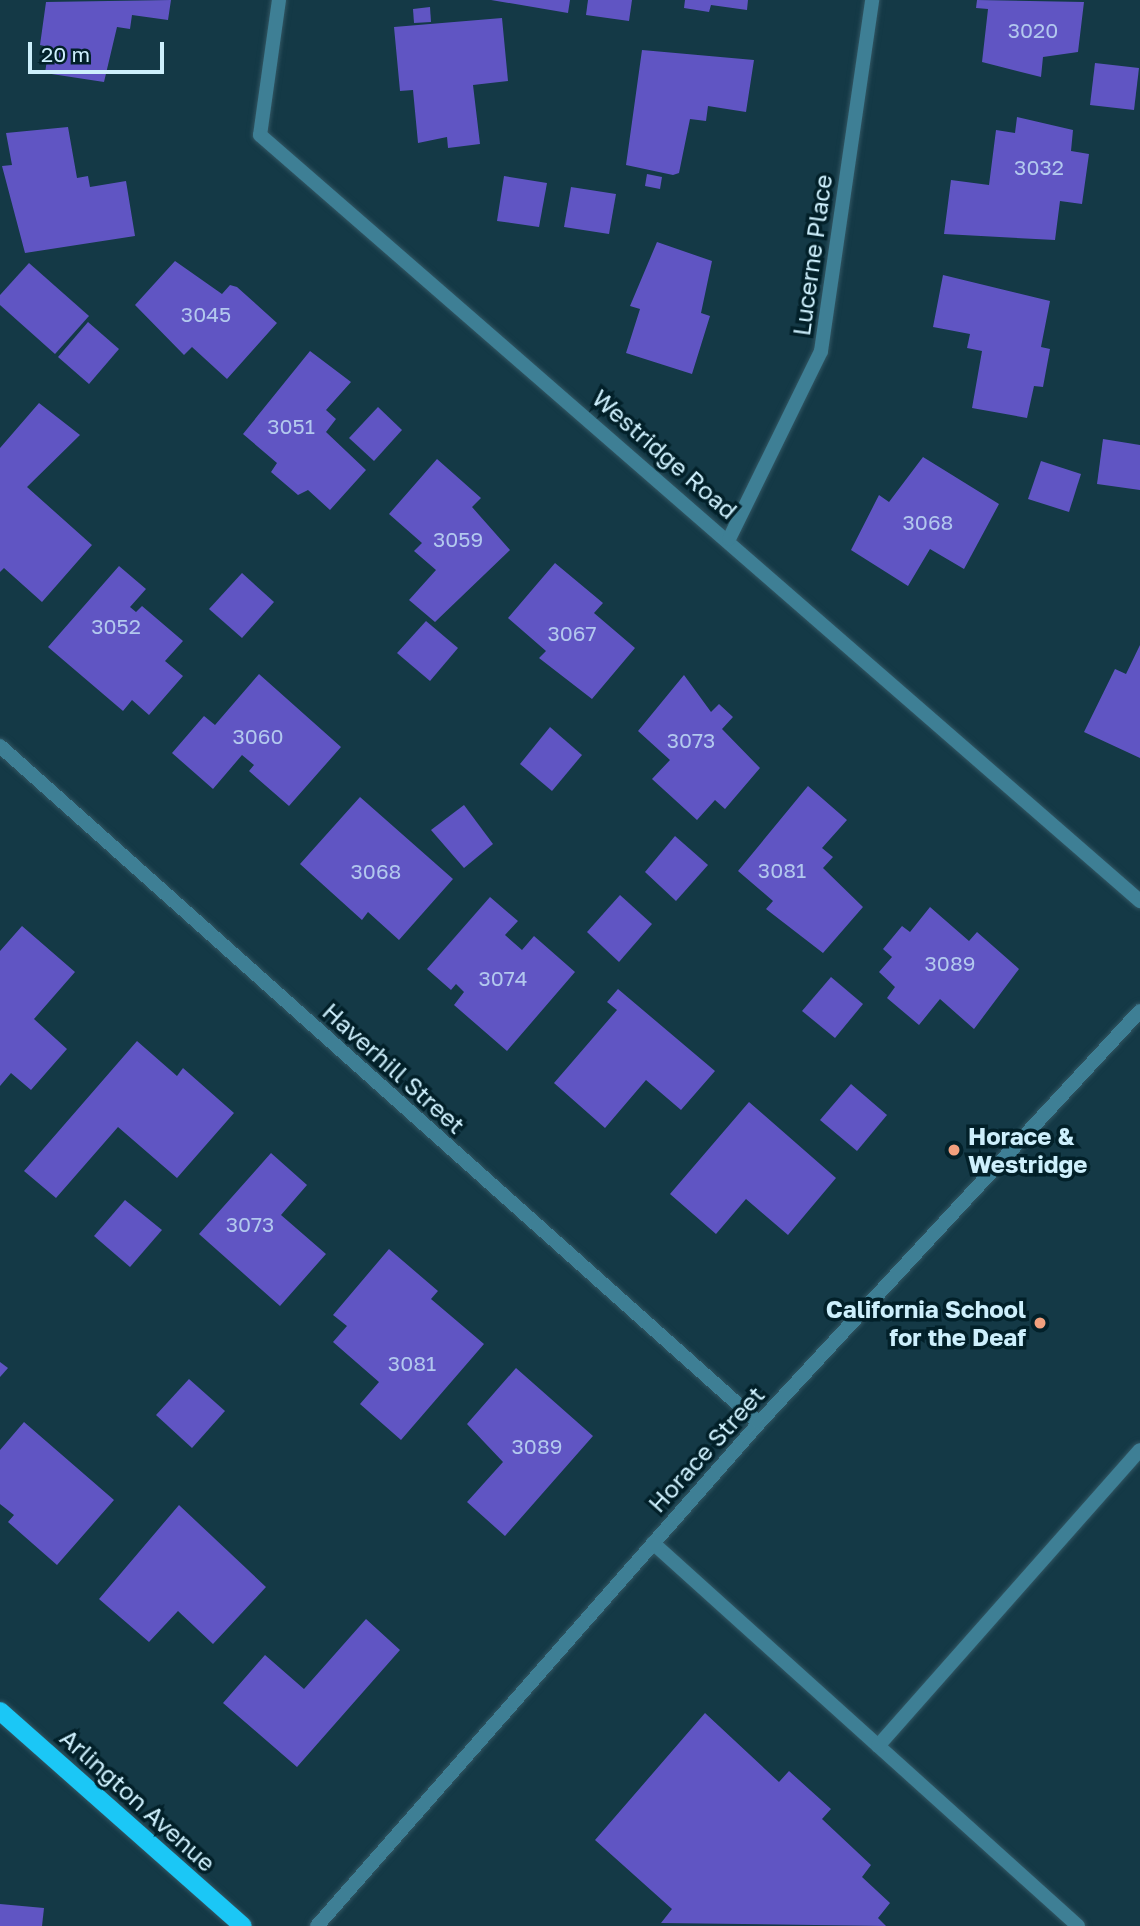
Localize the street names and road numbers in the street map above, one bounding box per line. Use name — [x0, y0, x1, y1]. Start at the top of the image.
street label: Lucerne Place — [786, 172, 838, 338]
street label: Westridge Road — [587, 383, 743, 525]
street label: Haverhill Street — [317, 997, 471, 1139]
street label: Horace Street — [642, 1380, 770, 1518]
street label: Arlington Avenue — [55, 1723, 221, 1877]

